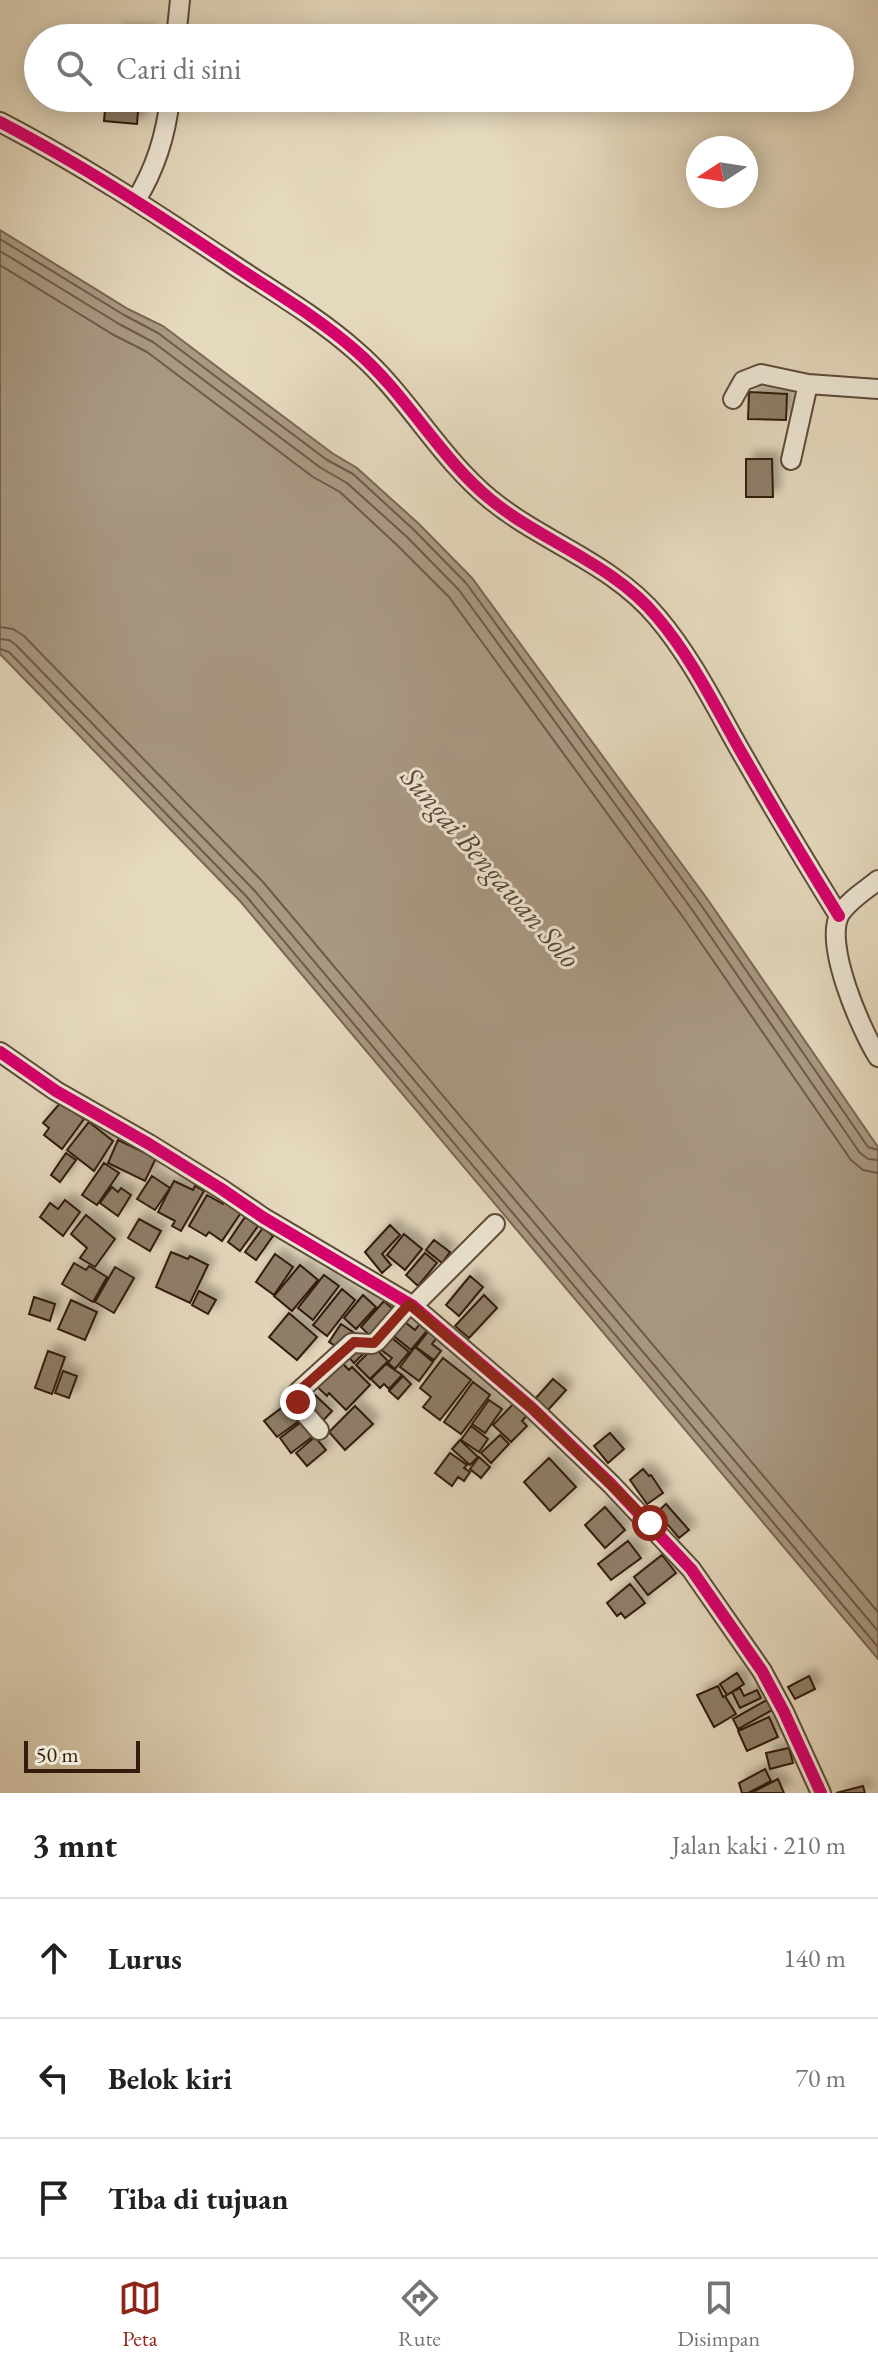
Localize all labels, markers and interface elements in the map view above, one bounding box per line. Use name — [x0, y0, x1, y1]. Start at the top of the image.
search box — [24, 24, 854, 112]
icon: search — [52, 46, 96, 90]
text: Cari di sini — [116, 49, 241, 88]
north arrow — [686, 136, 758, 208]
water label: Sungai Bengawan Solo — [392, 757, 589, 976]
route end — [280, 1384, 316, 1420]
route start — [632, 1505, 668, 1541]
scale bar — [24, 1737, 140, 1773]
text: 50 m — [36, 1740, 79, 1769]
text: 3 mnt — [32, 1823, 117, 1867]
text: Jalan kaki · 210 m — [672, 1828, 846, 1862]
icon: ahead — [32, 1936, 76, 1980]
text: Lurus — [108, 1939, 182, 1978]
text: 140 m — [783, 1941, 846, 1975]
icon: left — [32, 2056, 76, 2100]
text: Belok kiri — [108, 2059, 232, 2098]
text: 70 m — [796, 2061, 846, 2095]
icon: arrive — [32, 2176, 76, 2220]
text: Tiba di tujuan — [108, 2179, 288, 2218]
tab: Peta — [118, 2276, 162, 2353]
tab: Rute — [398, 2276, 442, 2353]
tab: Disimpan — [677, 2276, 760, 2353]

